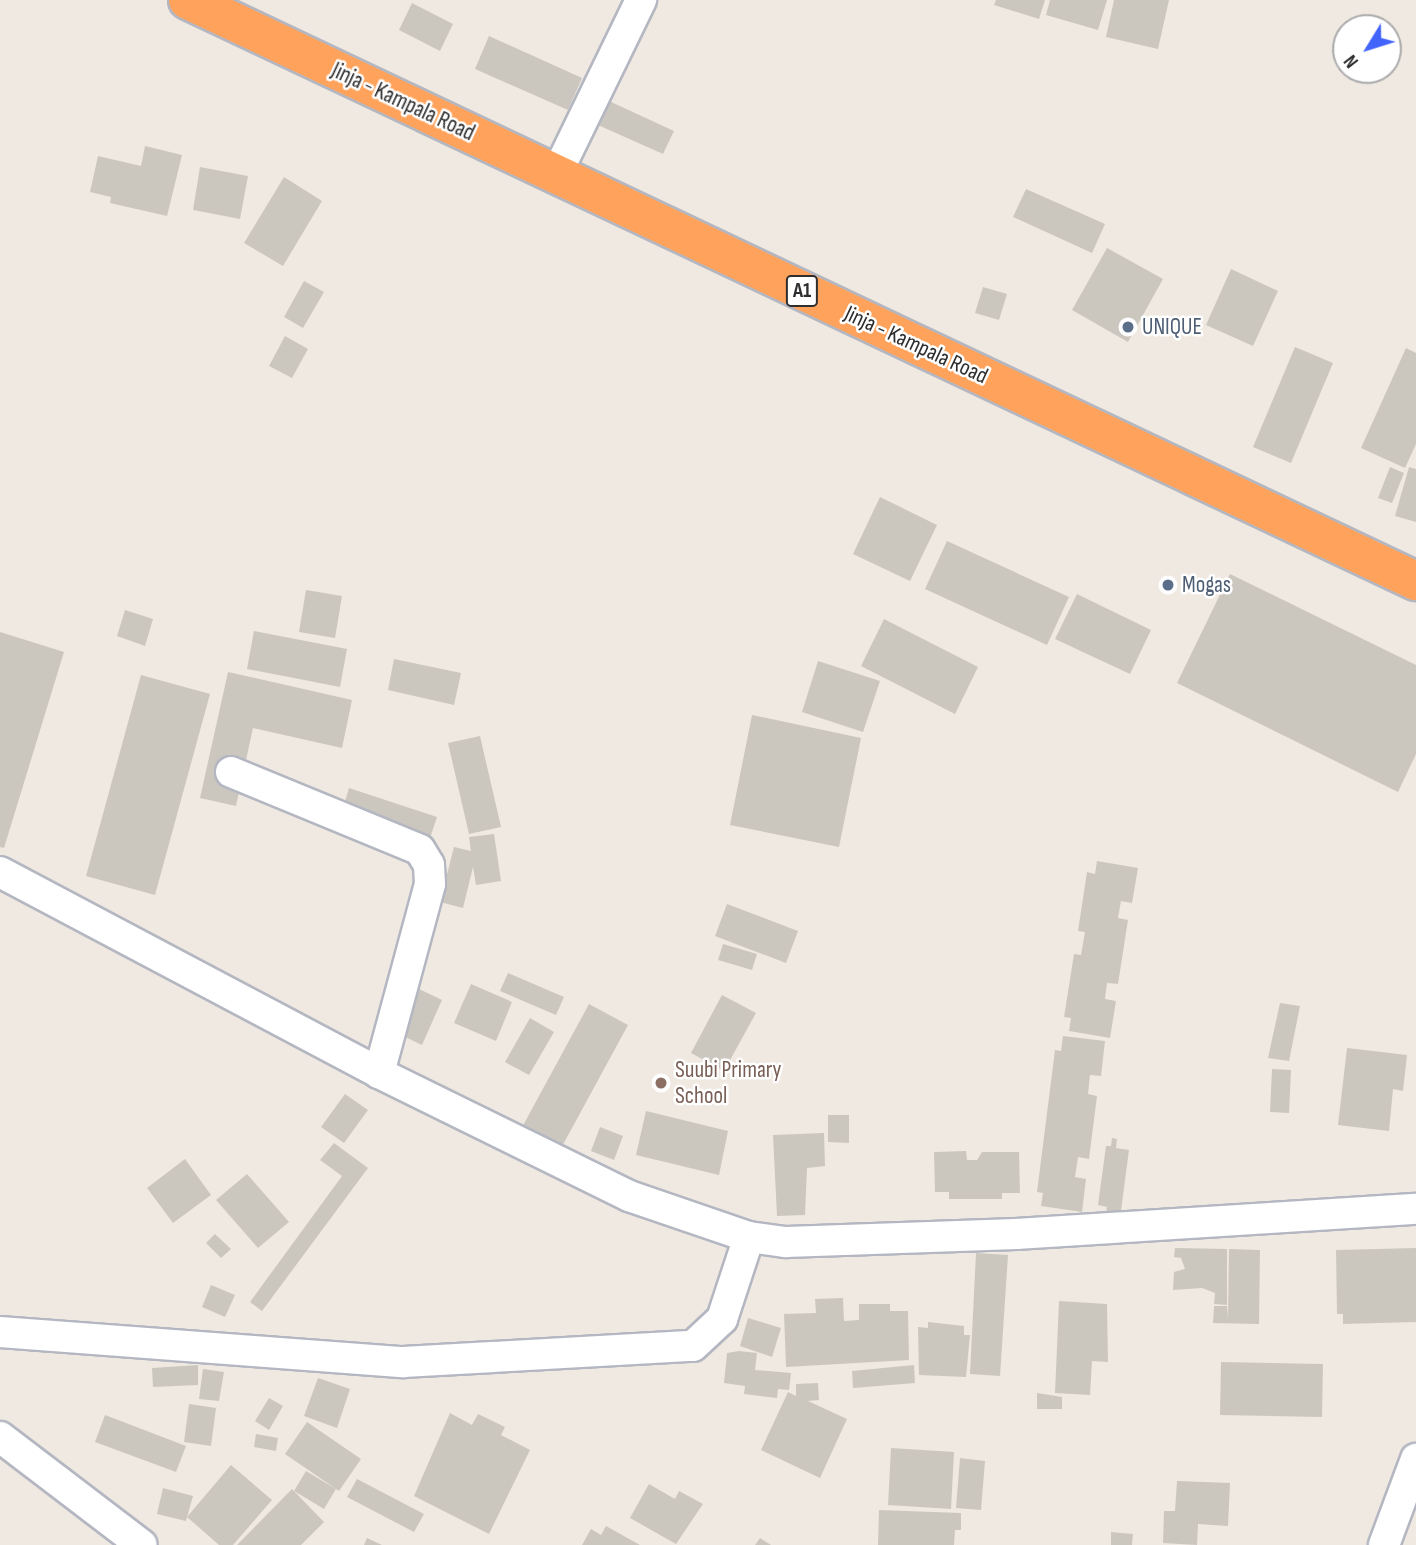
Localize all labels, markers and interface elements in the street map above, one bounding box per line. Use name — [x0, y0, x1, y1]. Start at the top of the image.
north arrow — [1332, 14, 1402, 84]
text: N — [1339, 50, 1364, 72]
street label: Jinja - Kampala Road — [327, 57, 479, 147]
road number: A1 — [784, 274, 820, 308]
street label: Jinja - Kampala Road — [840, 300, 992, 390]
place label: UNIQUE — [1142, 313, 1202, 341]
marker: UNIQUE — [1120, 319, 1136, 335]
place label: Mogas — [1182, 571, 1231, 599]
marker: Mogas — [1160, 577, 1176, 593]
place label: Suubi Primary School — [675, 1056, 781, 1110]
marker: Suubi Primary School — [653, 1075, 669, 1091]

